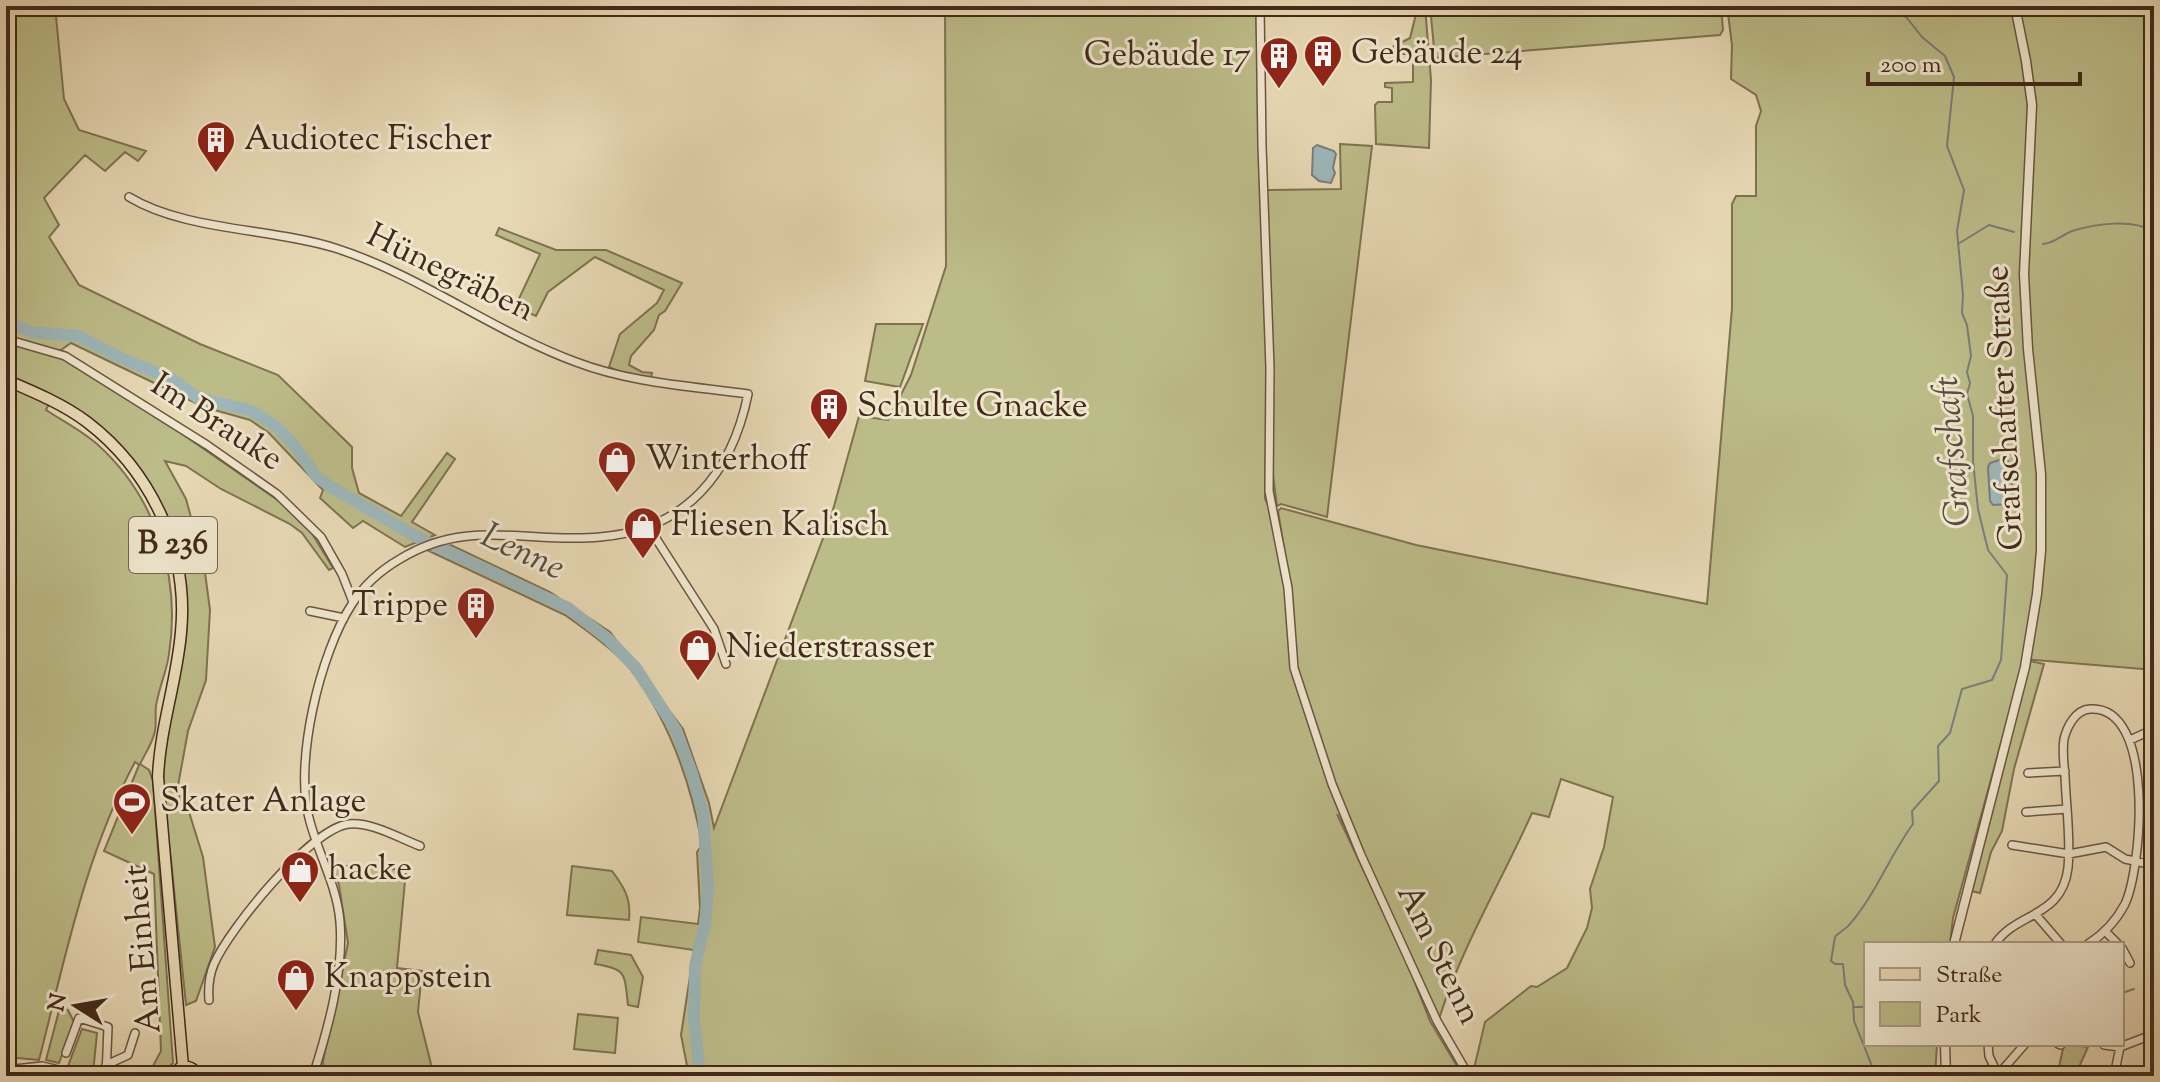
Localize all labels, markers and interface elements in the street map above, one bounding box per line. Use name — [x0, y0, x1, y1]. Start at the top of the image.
place label: Gebäude 24 — [1351, 30, 1523, 79]
place label: Gebäude 17 — [1084, 32, 1251, 81]
building icon: Gebäude 24 — [1302, 33, 1344, 88]
building icon: Gebäude 17 — [1258, 35, 1300, 90]
scale bar — [1868, 36, 2080, 86]
text: 200 m — [1880, 49, 1942, 83]
place label: Audiotec Fischer — [244, 116, 492, 165]
building icon: Audiotec Fischer — [195, 119, 237, 174]
street label: Hünegräben — [358, 212, 542, 336]
street label: Grafschafter Straße — [1974, 264, 2038, 552]
street label: Im Brauke — [140, 362, 292, 484]
water label: Grafschaft — [1921, 373, 1986, 528]
place label: Schulte Gnacke — [857, 383, 1088, 432]
building icon: Schulte Gnacke — [808, 386, 850, 441]
place label: Winterhoff — [645, 436, 810, 485]
shop icon: Winterhoff — [596, 439, 638, 494]
place label: Fliesen Kalisch — [671, 502, 889, 551]
shop icon: Fliesen Kalisch — [622, 505, 664, 560]
water label: Lenne — [471, 511, 573, 595]
road number: B 236 — [129, 517, 217, 573]
place label: Trippe — [352, 582, 448, 631]
building icon: Trippe — [455, 585, 497, 640]
place label: Niederstrasser — [726, 624, 935, 673]
shop icon: Niederstrasser — [677, 627, 719, 682]
place label: Skater Anlage — [160, 778, 366, 827]
sports icon: Skater Anlage — [111, 781, 153, 836]
place label: hacke — [328, 846, 412, 895]
shop icon: hacke — [279, 849, 321, 904]
street label: Am Einheit — [112, 862, 176, 1036]
street label: Am Stenn — [1383, 876, 1493, 1034]
legend — [1864, 942, 2124, 1046]
place label: Knappstein — [324, 954, 492, 1003]
shop icon: Knappstein — [275, 957, 317, 1012]
text: Straße — [1936, 959, 2002, 993]
north arrow — [36, 966, 116, 1046]
text: N — [42, 991, 77, 1014]
text: Park — [1936, 999, 1982, 1033]

